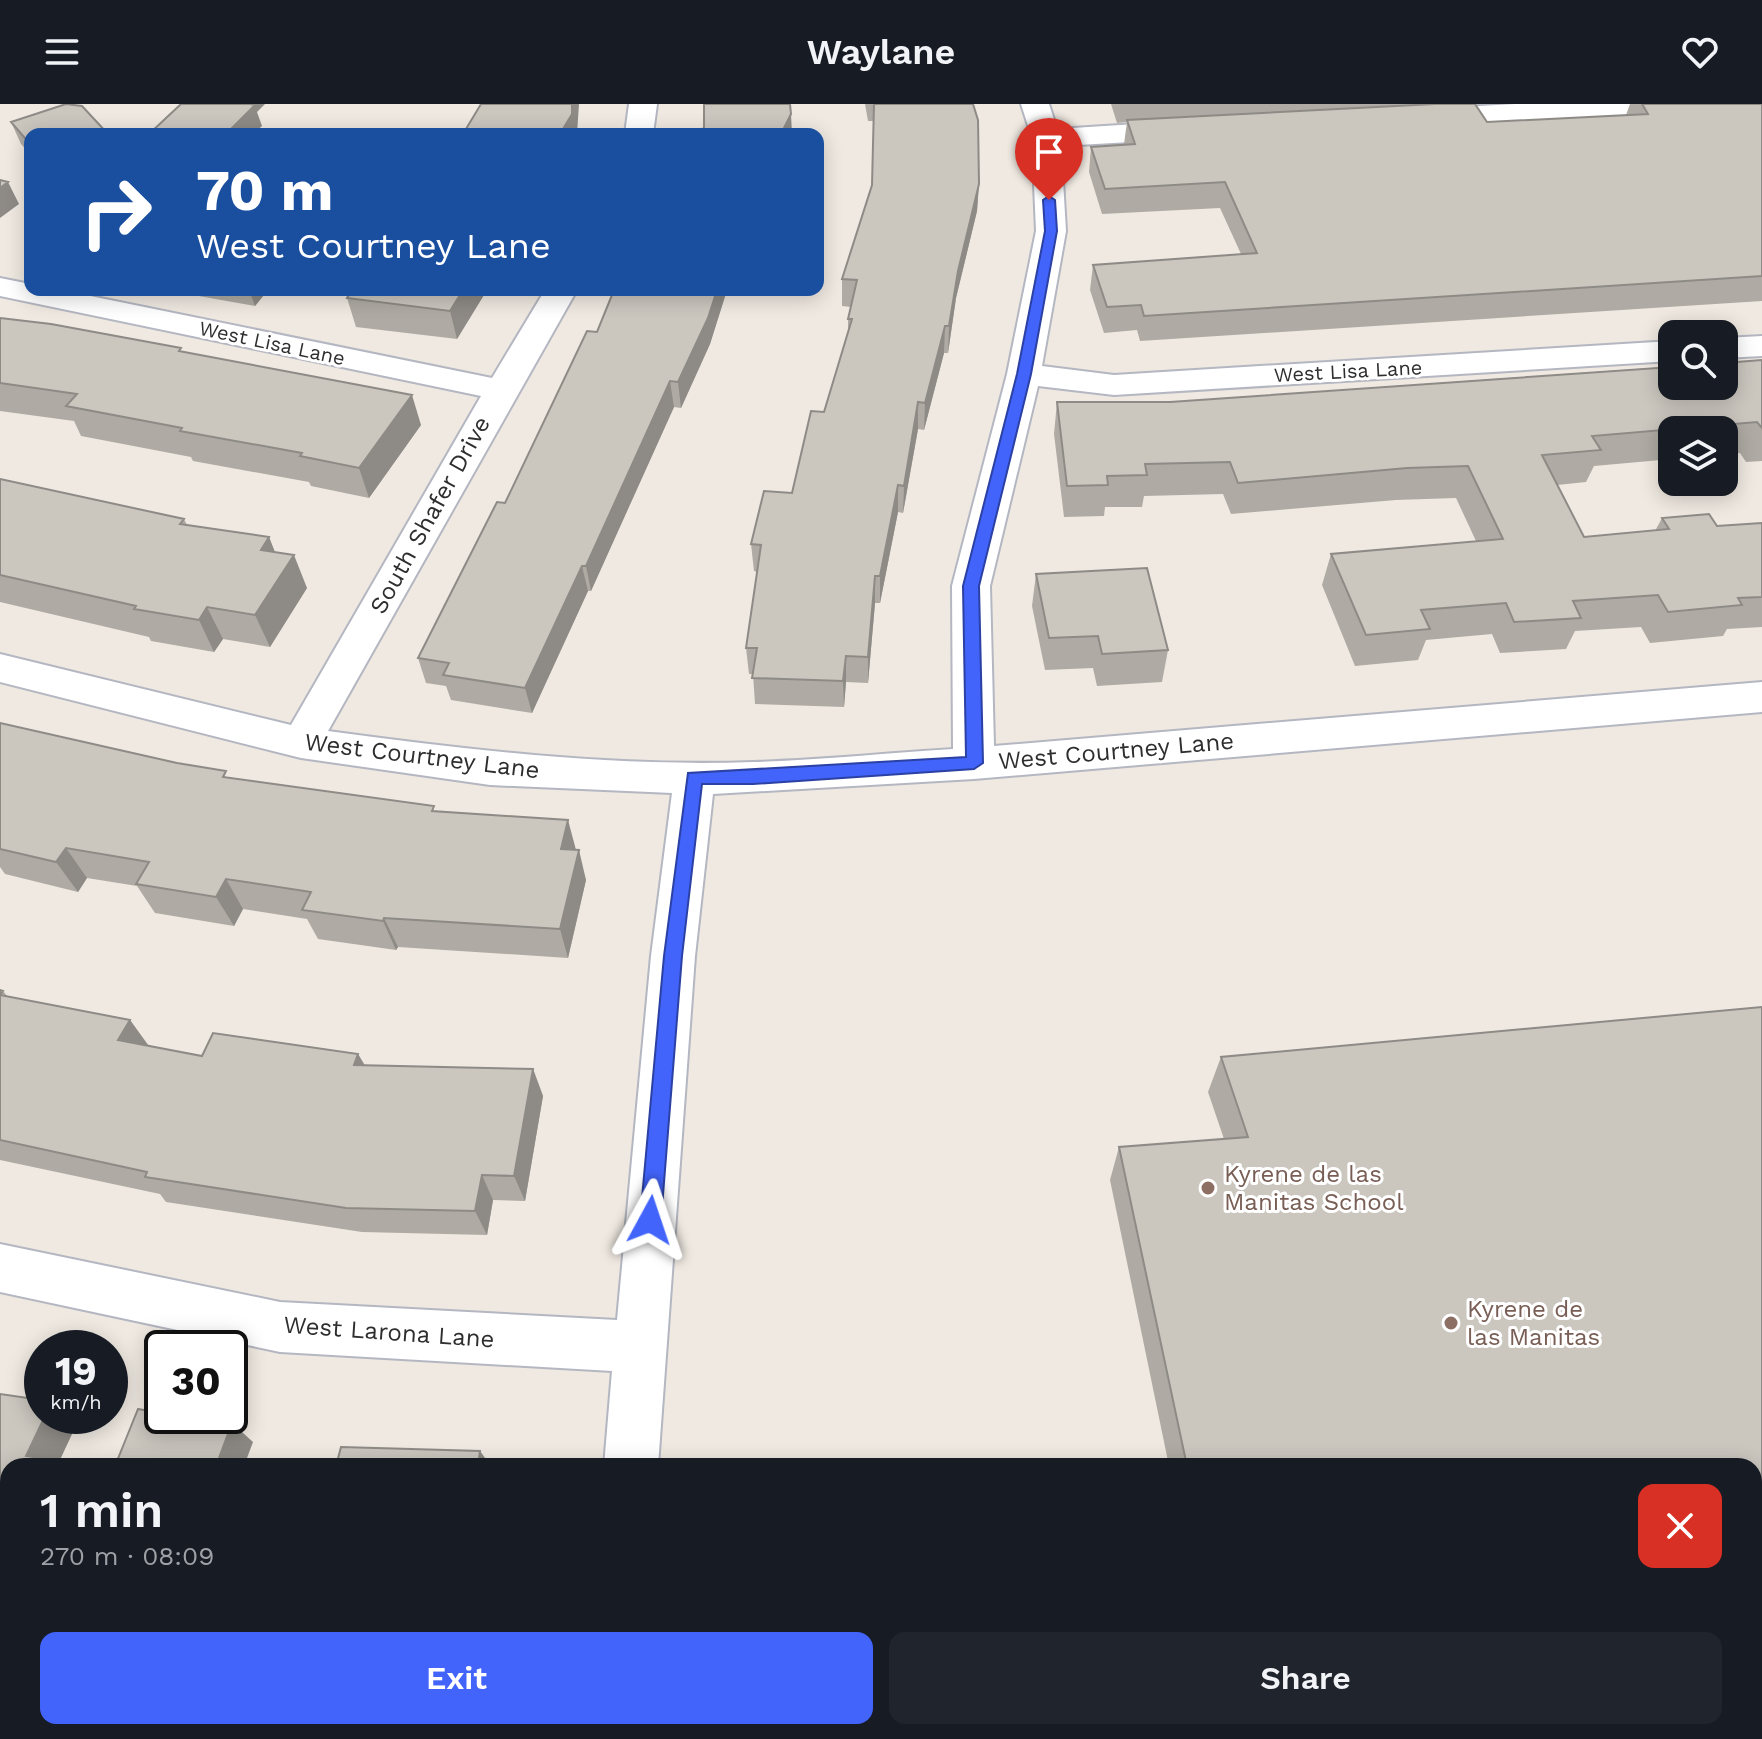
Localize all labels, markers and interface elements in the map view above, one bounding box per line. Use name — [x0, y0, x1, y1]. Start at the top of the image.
icon: menu — [40, 30, 84, 74]
icon: heart — [1678, 30, 1722, 74]
text: Waylane — [807, 31, 955, 73]
pin — [1015, 118, 1083, 200]
icon: arrive — [1027, 130, 1071, 174]
text: 70 m — [196, 158, 333, 224]
icon: right — [64, 160, 168, 264]
text: West Courtney Lane — [196, 225, 551, 267]
street label: West Lisa Lane — [197, 316, 347, 370]
map controls — [1658, 320, 1738, 496]
button: search — [1658, 320, 1738, 400]
street label: West Lisa Lane — [1273, 355, 1423, 387]
street label: South Shafer Drive — [364, 411, 496, 619]
button: layers — [1658, 416, 1738, 496]
street label: West Courtney Lane — [997, 727, 1235, 775]
street label: West Courtney Lane — [303, 728, 541, 784]
place label: Kyrene de las Manitas School — [1224, 1160, 1404, 1216]
position arrow — [608, 1178, 692, 1262]
marker: Kyrene de las Manitas School — [1199, 1179, 1217, 1197]
place label: Kyrene de las Manitas — [1467, 1295, 1600, 1351]
street label: West Larona Lane — [283, 1311, 495, 1353]
marker: Kyrene de las Manitas — [1442, 1314, 1460, 1332]
speed limit sign: 30 — [144, 1330, 248, 1434]
text: 19 — [55, 1348, 97, 1395]
text: km/h — [50, 1390, 102, 1414]
text: 1 min — [40, 1482, 163, 1539]
button: close — [1638, 1484, 1722, 1568]
text: 270 m · 08:09 — [40, 1541, 214, 1571]
button: Exit — [40, 1632, 873, 1724]
button: Share — [889, 1632, 1722, 1724]

